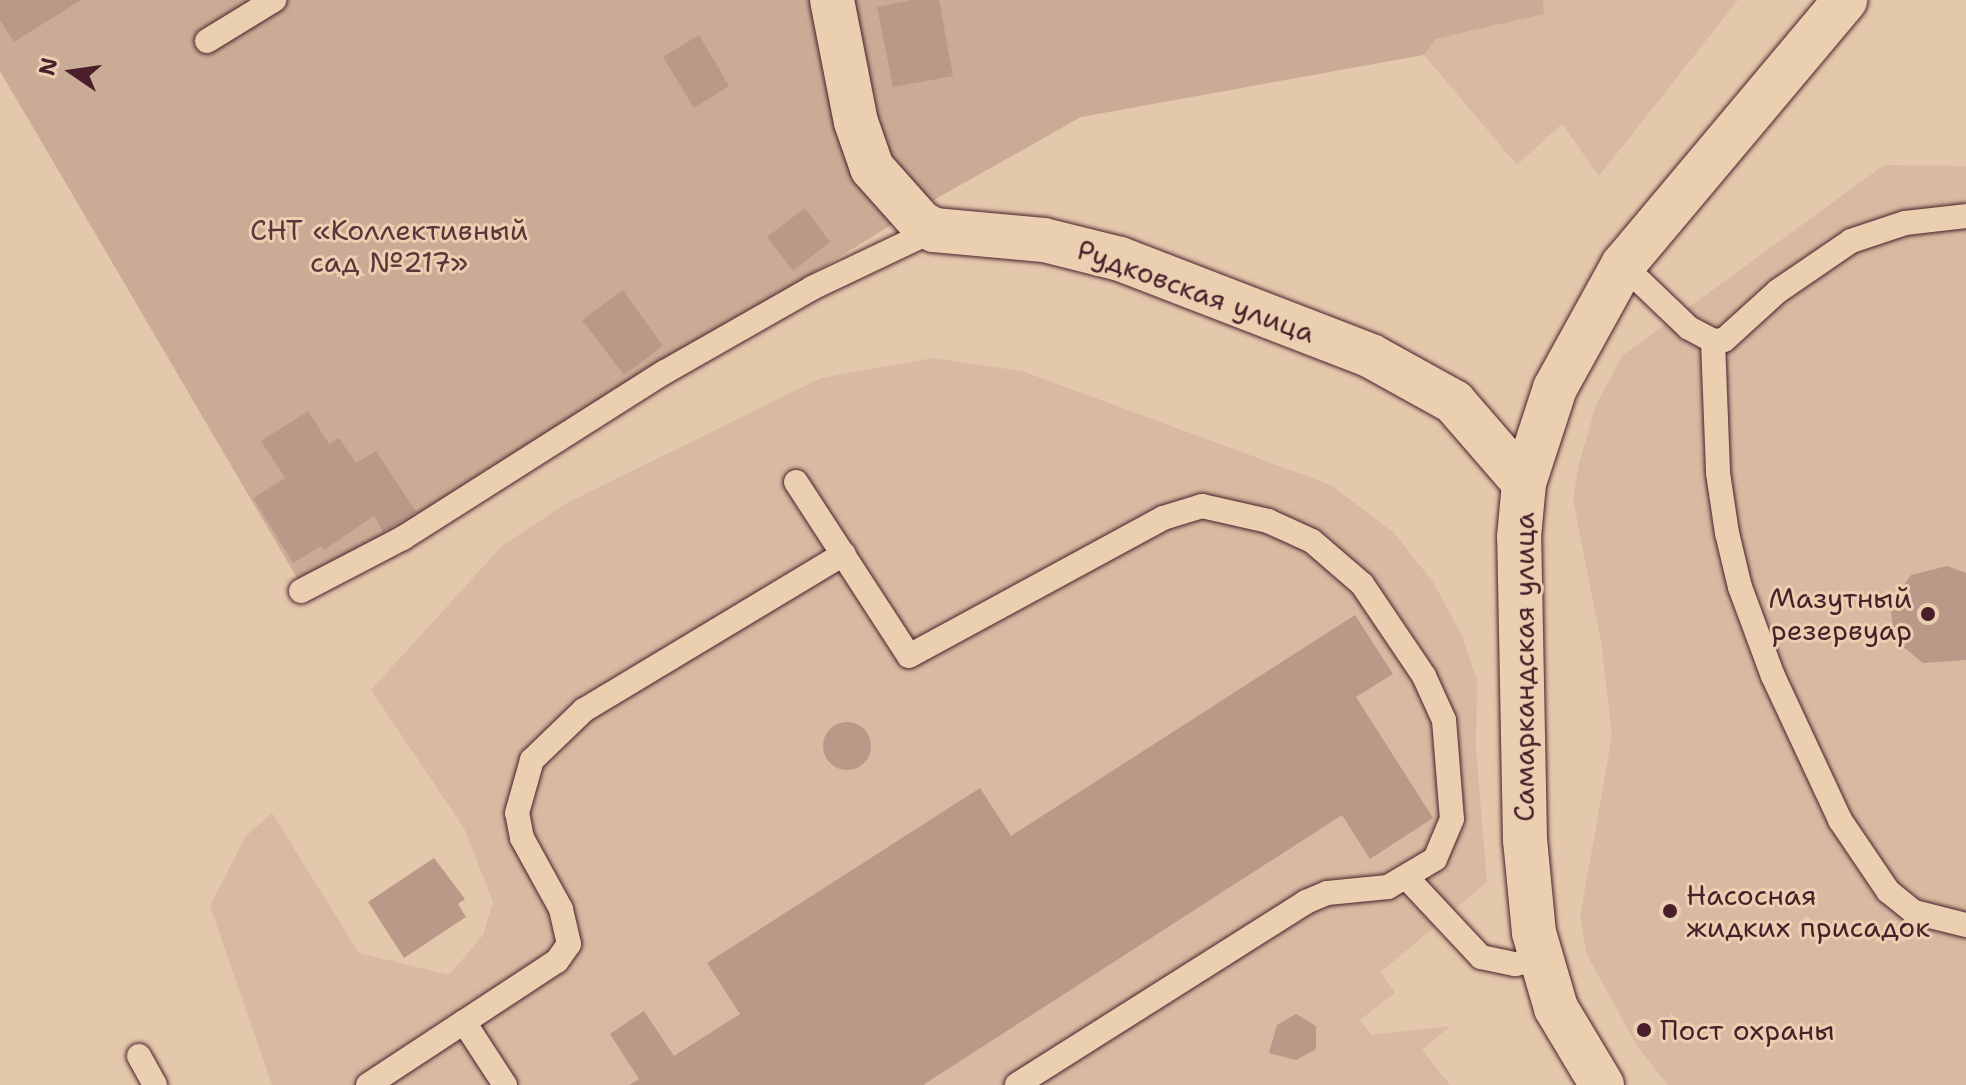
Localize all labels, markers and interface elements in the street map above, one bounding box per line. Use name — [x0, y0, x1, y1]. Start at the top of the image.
north arrow — [32, 32, 112, 112]
text: N — [32, 55, 64, 78]
park label: СНТ «Коллективный сад №217» — [250, 213, 528, 279]
street label: Рудковская улица — [1073, 232, 1319, 350]
street label: Самаркандская улица — [1507, 512, 1541, 822]
place label: Мазутный резервуар — [1768, 581, 1912, 647]
marker: Мазутный резервуар — [1919, 605, 1937, 623]
place label: Насосная жидких присадок — [1686, 878, 1930, 944]
marker: Насосная жидких присадок — [1661, 902, 1679, 920]
place label: Пост охраны — [1660, 1013, 1835, 1047]
marker: Пост охраны — [1635, 1021, 1653, 1039]

